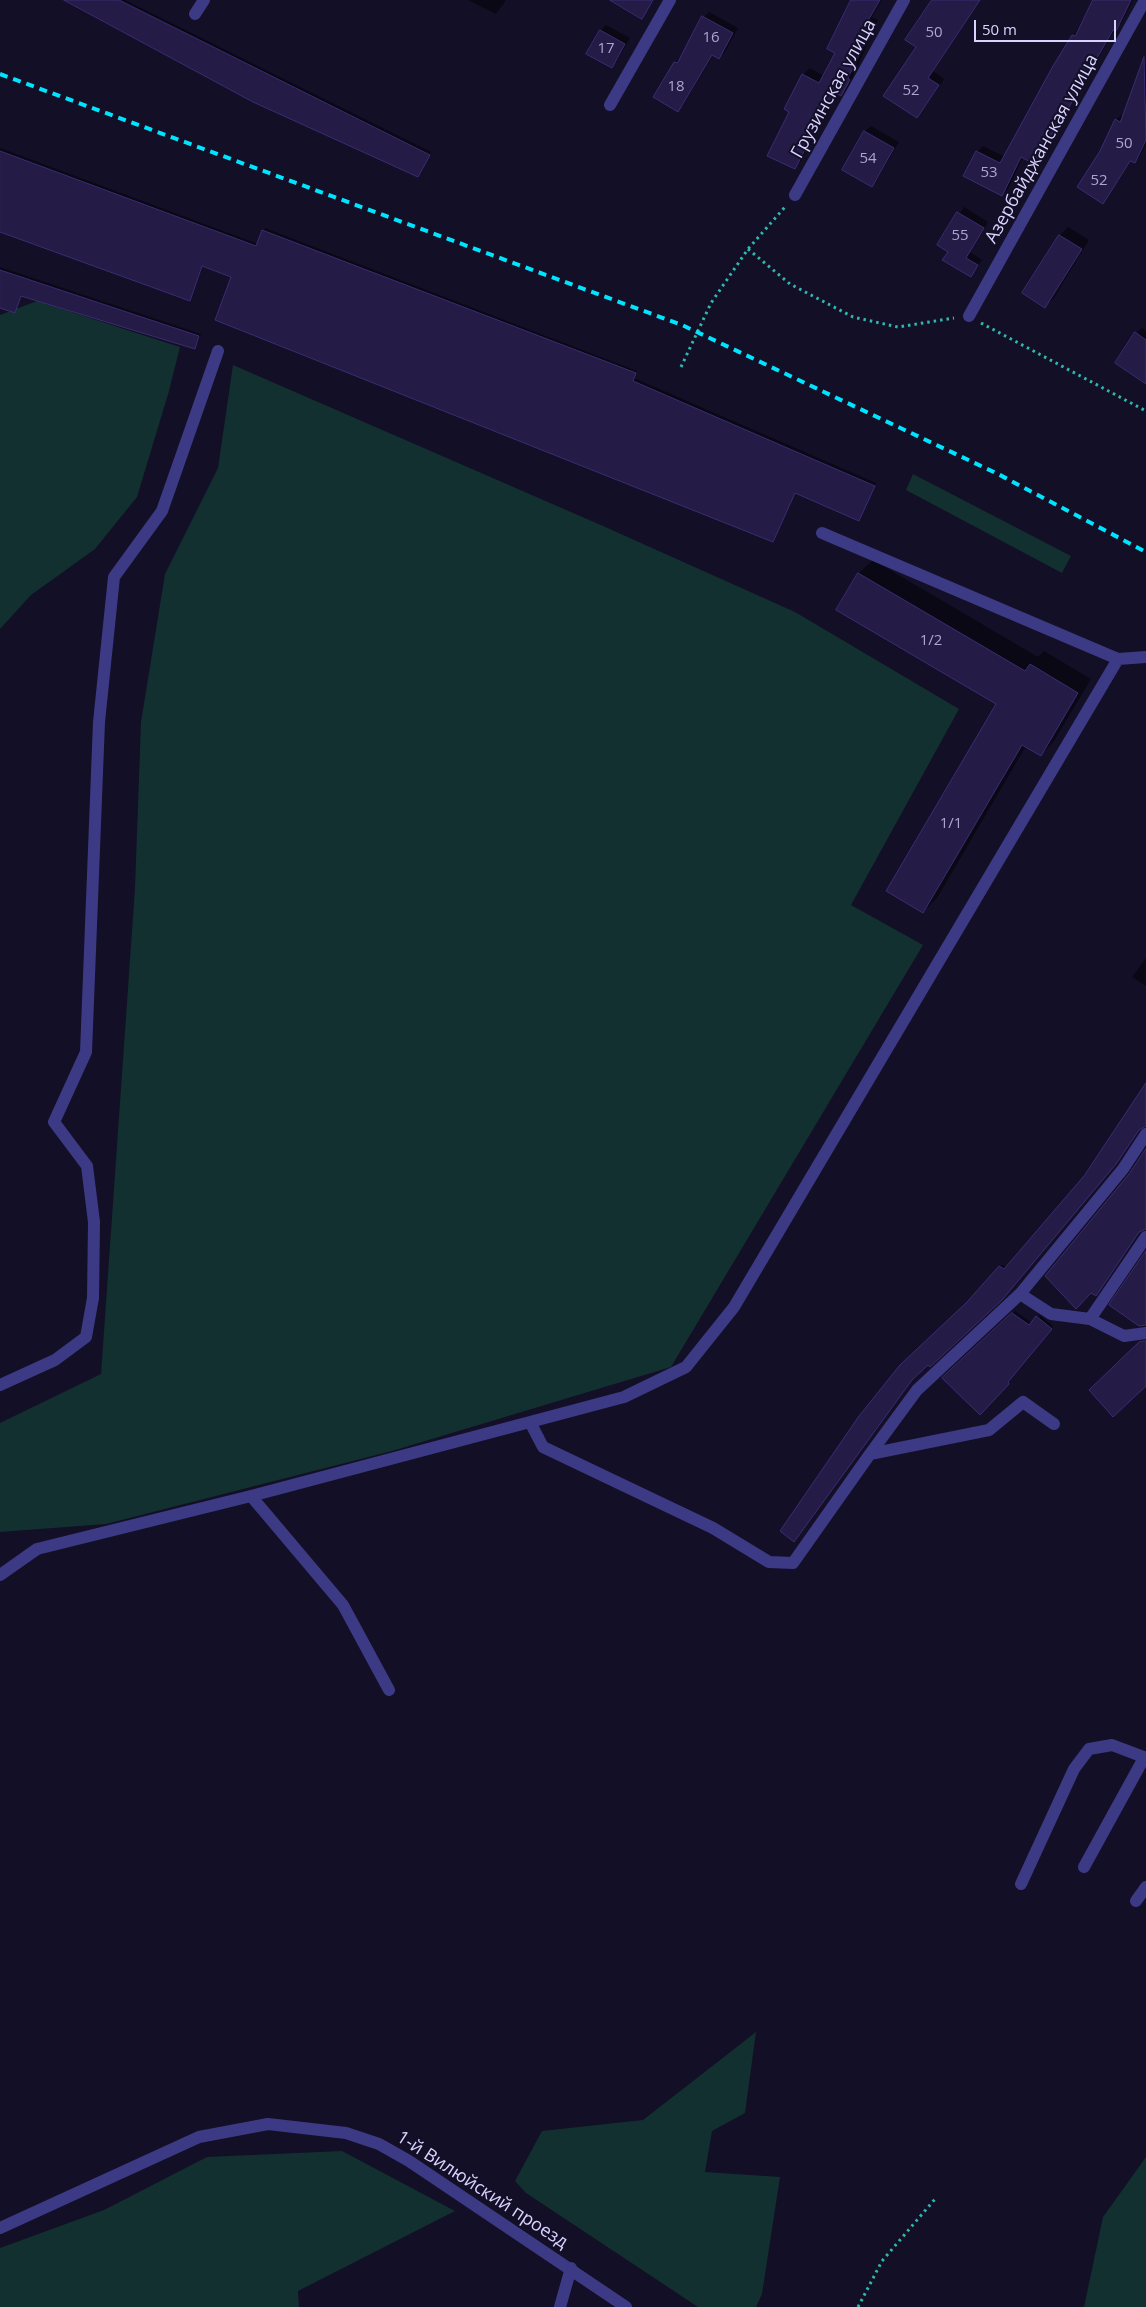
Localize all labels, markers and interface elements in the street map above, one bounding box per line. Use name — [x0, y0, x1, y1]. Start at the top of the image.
scale bar — [976, 10, 1118, 42]
street label: Грузинская улица — [787, 16, 881, 162]
text: 50 m — [982, 19, 1017, 39]
house number: 50 — [925, 24, 943, 42]
house number: 16 — [702, 29, 720, 47]
house number: 17 — [597, 40, 615, 58]
street label: Азербайджанская улица — [981, 51, 1103, 247]
house number: 18 — [667, 78, 685, 96]
house number: 52 — [902, 82, 920, 100]
house number: 50 — [1115, 135, 1133, 153]
house number: 54 — [859, 150, 877, 168]
house number: 53 — [980, 164, 998, 182]
house number: 52 — [1090, 172, 1108, 190]
house number: 55 — [951, 227, 969, 245]
house number: 1/2 — [920, 632, 942, 650]
house number: 1/1 — [940, 815, 962, 833]
street label: 1-й Вилюйский проезд — [392, 2127, 572, 2253]

